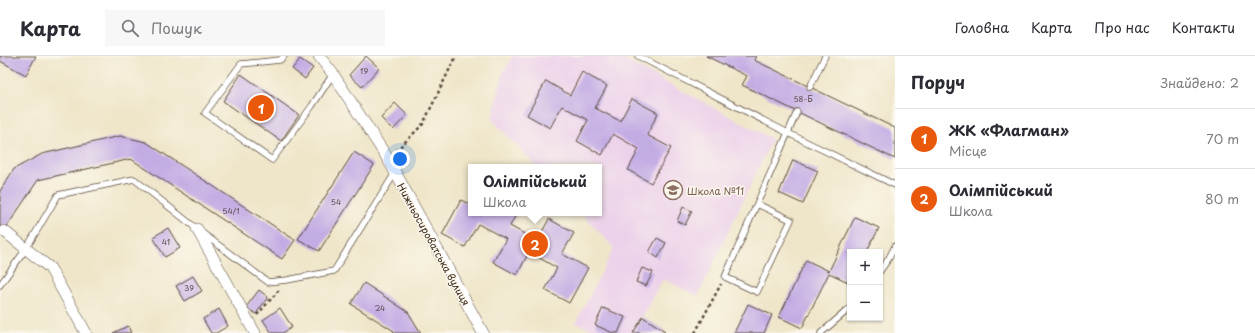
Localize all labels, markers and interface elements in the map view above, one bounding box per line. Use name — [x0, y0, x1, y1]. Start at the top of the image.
search box — [105, 10, 385, 46]
text: Карта — [20, 14, 81, 42]
text: Пошук — [151, 16, 202, 39]
icon: search — [119, 17, 141, 39]
text: Головна — [955, 17, 1009, 38]
text: Карта — [1031, 17, 1072, 38]
text: Про нас — [1094, 17, 1150, 38]
text: Контакти — [1172, 17, 1235, 38]
house number: 19 — [360, 65, 368, 77]
text: Поруч — [911, 69, 965, 95]
text: Знайдено: 2 — [1160, 73, 1239, 92]
pin: 1 — [248, 93, 274, 123]
house number: 58-Б — [793, 93, 813, 105]
text: ЖК «Флагман» — [949, 118, 1069, 141]
text: 1 — [921, 129, 927, 148]
text: 70 m — [1206, 129, 1239, 148]
text: Місце — [949, 141, 987, 160]
your location — [390, 149, 410, 169]
popup — [468, 164, 602, 216]
text: Олімпійський — [483, 169, 587, 192]
text: Олімпійський — [949, 178, 1053, 201]
school or university icon: Школа №11 — [662, 179, 684, 201]
street label: Нижньосироватська вулиця — [394, 180, 474, 308]
place label: Школа №11 — [687, 183, 744, 198]
text: 2 — [919, 189, 929, 208]
text: 80 m — [1205, 189, 1239, 208]
text: Школа — [483, 192, 527, 211]
house number: 54 — [331, 196, 341, 208]
text: Школа — [949, 201, 993, 220]
house number: 54/1 — [222, 205, 240, 217]
pin: 2 — [522, 229, 548, 259]
house number: 41 — [162, 236, 170, 248]
map controls — [847, 249, 883, 321]
button: + — [847, 249, 883, 285]
house number: 39 — [184, 282, 194, 294]
button: − — [847, 285, 883, 321]
house number: 24 — [375, 302, 385, 314]

